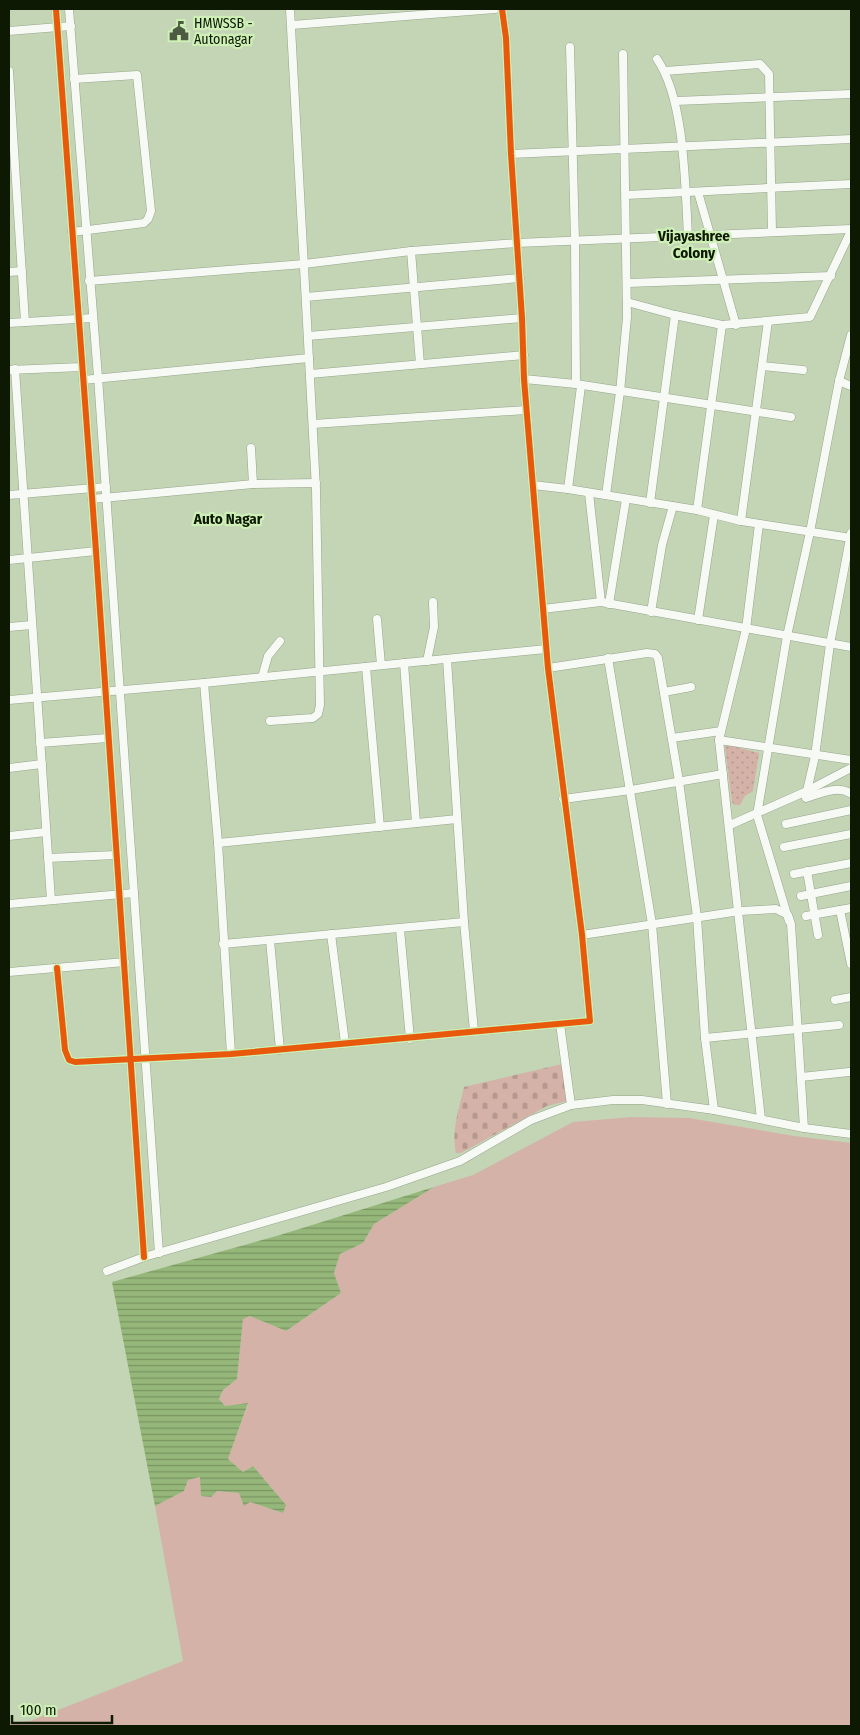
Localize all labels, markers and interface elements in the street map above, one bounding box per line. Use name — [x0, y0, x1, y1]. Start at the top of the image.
place label: HMWSSB - Autonagar — [194, 15, 253, 48]
public building icon: HMWSSB - Autonagar — [168, 20, 190, 42]
district label: Vijayashree Colony — [657, 227, 730, 262]
district label: Auto Nagar — [193, 510, 263, 528]
scale bar — [12, 1692, 112, 1724]
text: 100 m — [20, 1701, 57, 1719]

